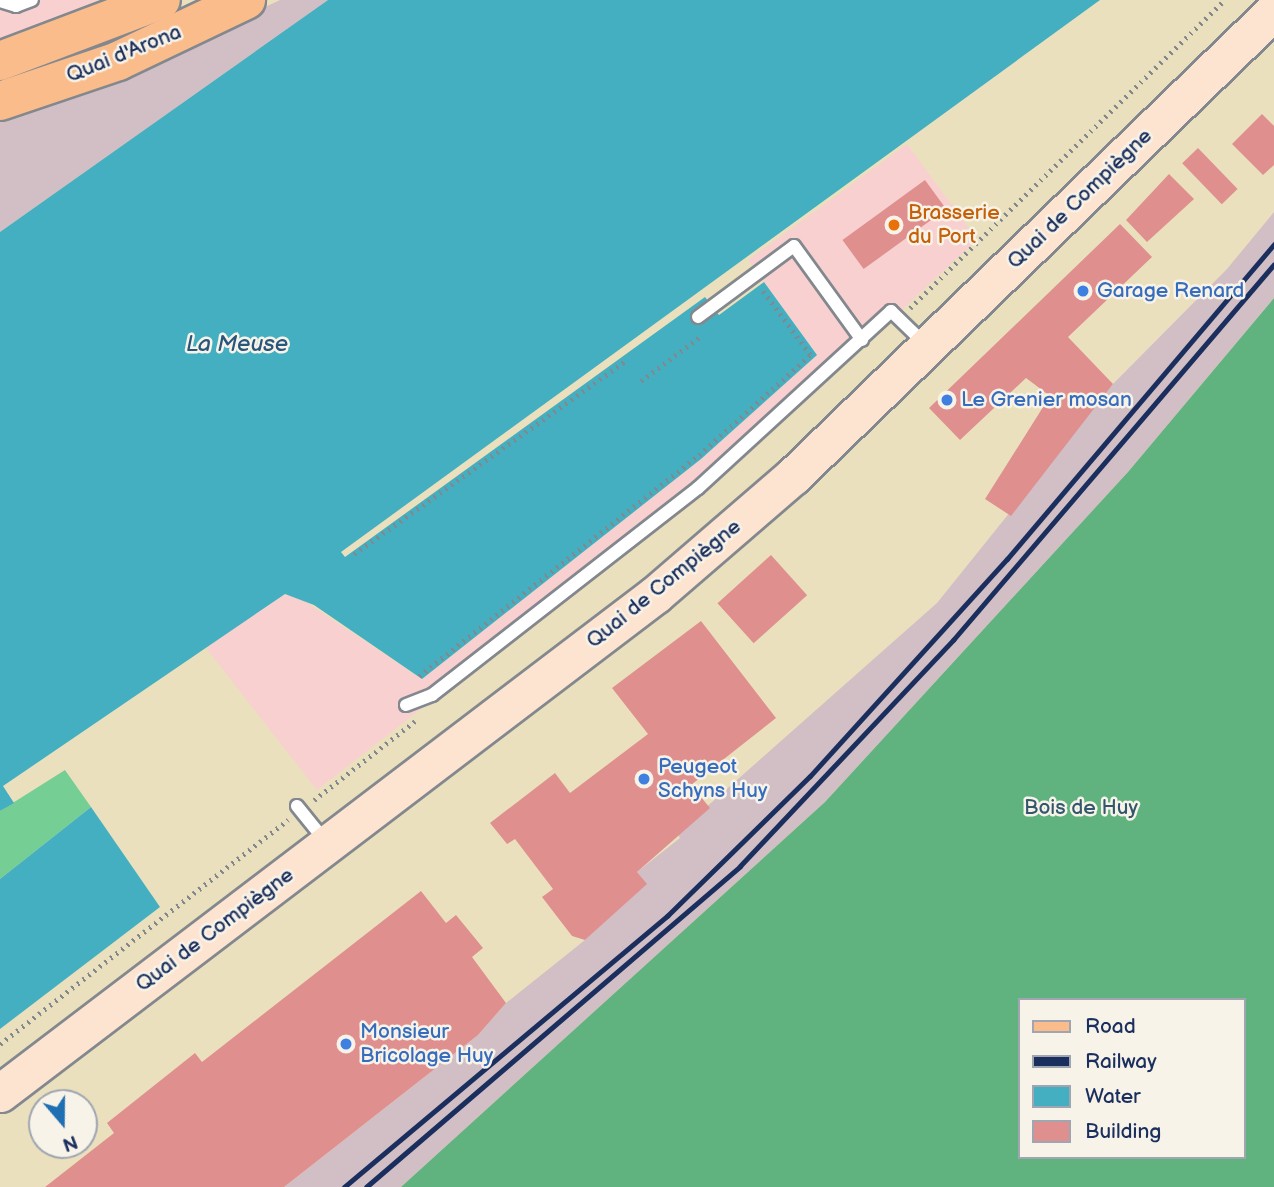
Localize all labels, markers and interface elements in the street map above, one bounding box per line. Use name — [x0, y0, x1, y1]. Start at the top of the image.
street label: Quai d'Arona — [63, 20, 185, 88]
street label: Quai de Compiègne — [1003, 124, 1157, 274]
place label: Brasserie du Port — [908, 200, 1000, 250]
marker: Brasserie du Port — [886, 217, 902, 233]
place label: Garage Renard — [1097, 278, 1244, 304]
marker: Garage Renard — [1075, 283, 1091, 299]
water label: La Meuse — [186, 330, 288, 358]
place label: Le Grenier mosan — [961, 387, 1132, 413]
marker: Le Grenier mosan — [939, 392, 955, 408]
street label: Quai de Compiègne — [582, 514, 746, 654]
place label: Peugeot Schyns Huy — [658, 754, 767, 804]
marker: Peugeot Schyns Huy — [636, 771, 652, 787]
park label: Bois de Huy — [1024, 795, 1138, 821]
street label: Quai de Compiègne — [131, 862, 299, 998]
legend — [1018, 998, 1246, 1159]
text: Road — [1085, 1014, 1136, 1039]
place label: Monsieur Bricolage Huy — [360, 1019, 493, 1069]
marker: Monsieur Bricolage Huy — [338, 1036, 354, 1052]
text: Railway — [1085, 1049, 1157, 1074]
text: Water — [1085, 1084, 1141, 1109]
north arrow — [28, 1089, 98, 1159]
text: Building — [1085, 1119, 1161, 1144]
text: N — [59, 1129, 80, 1156]

